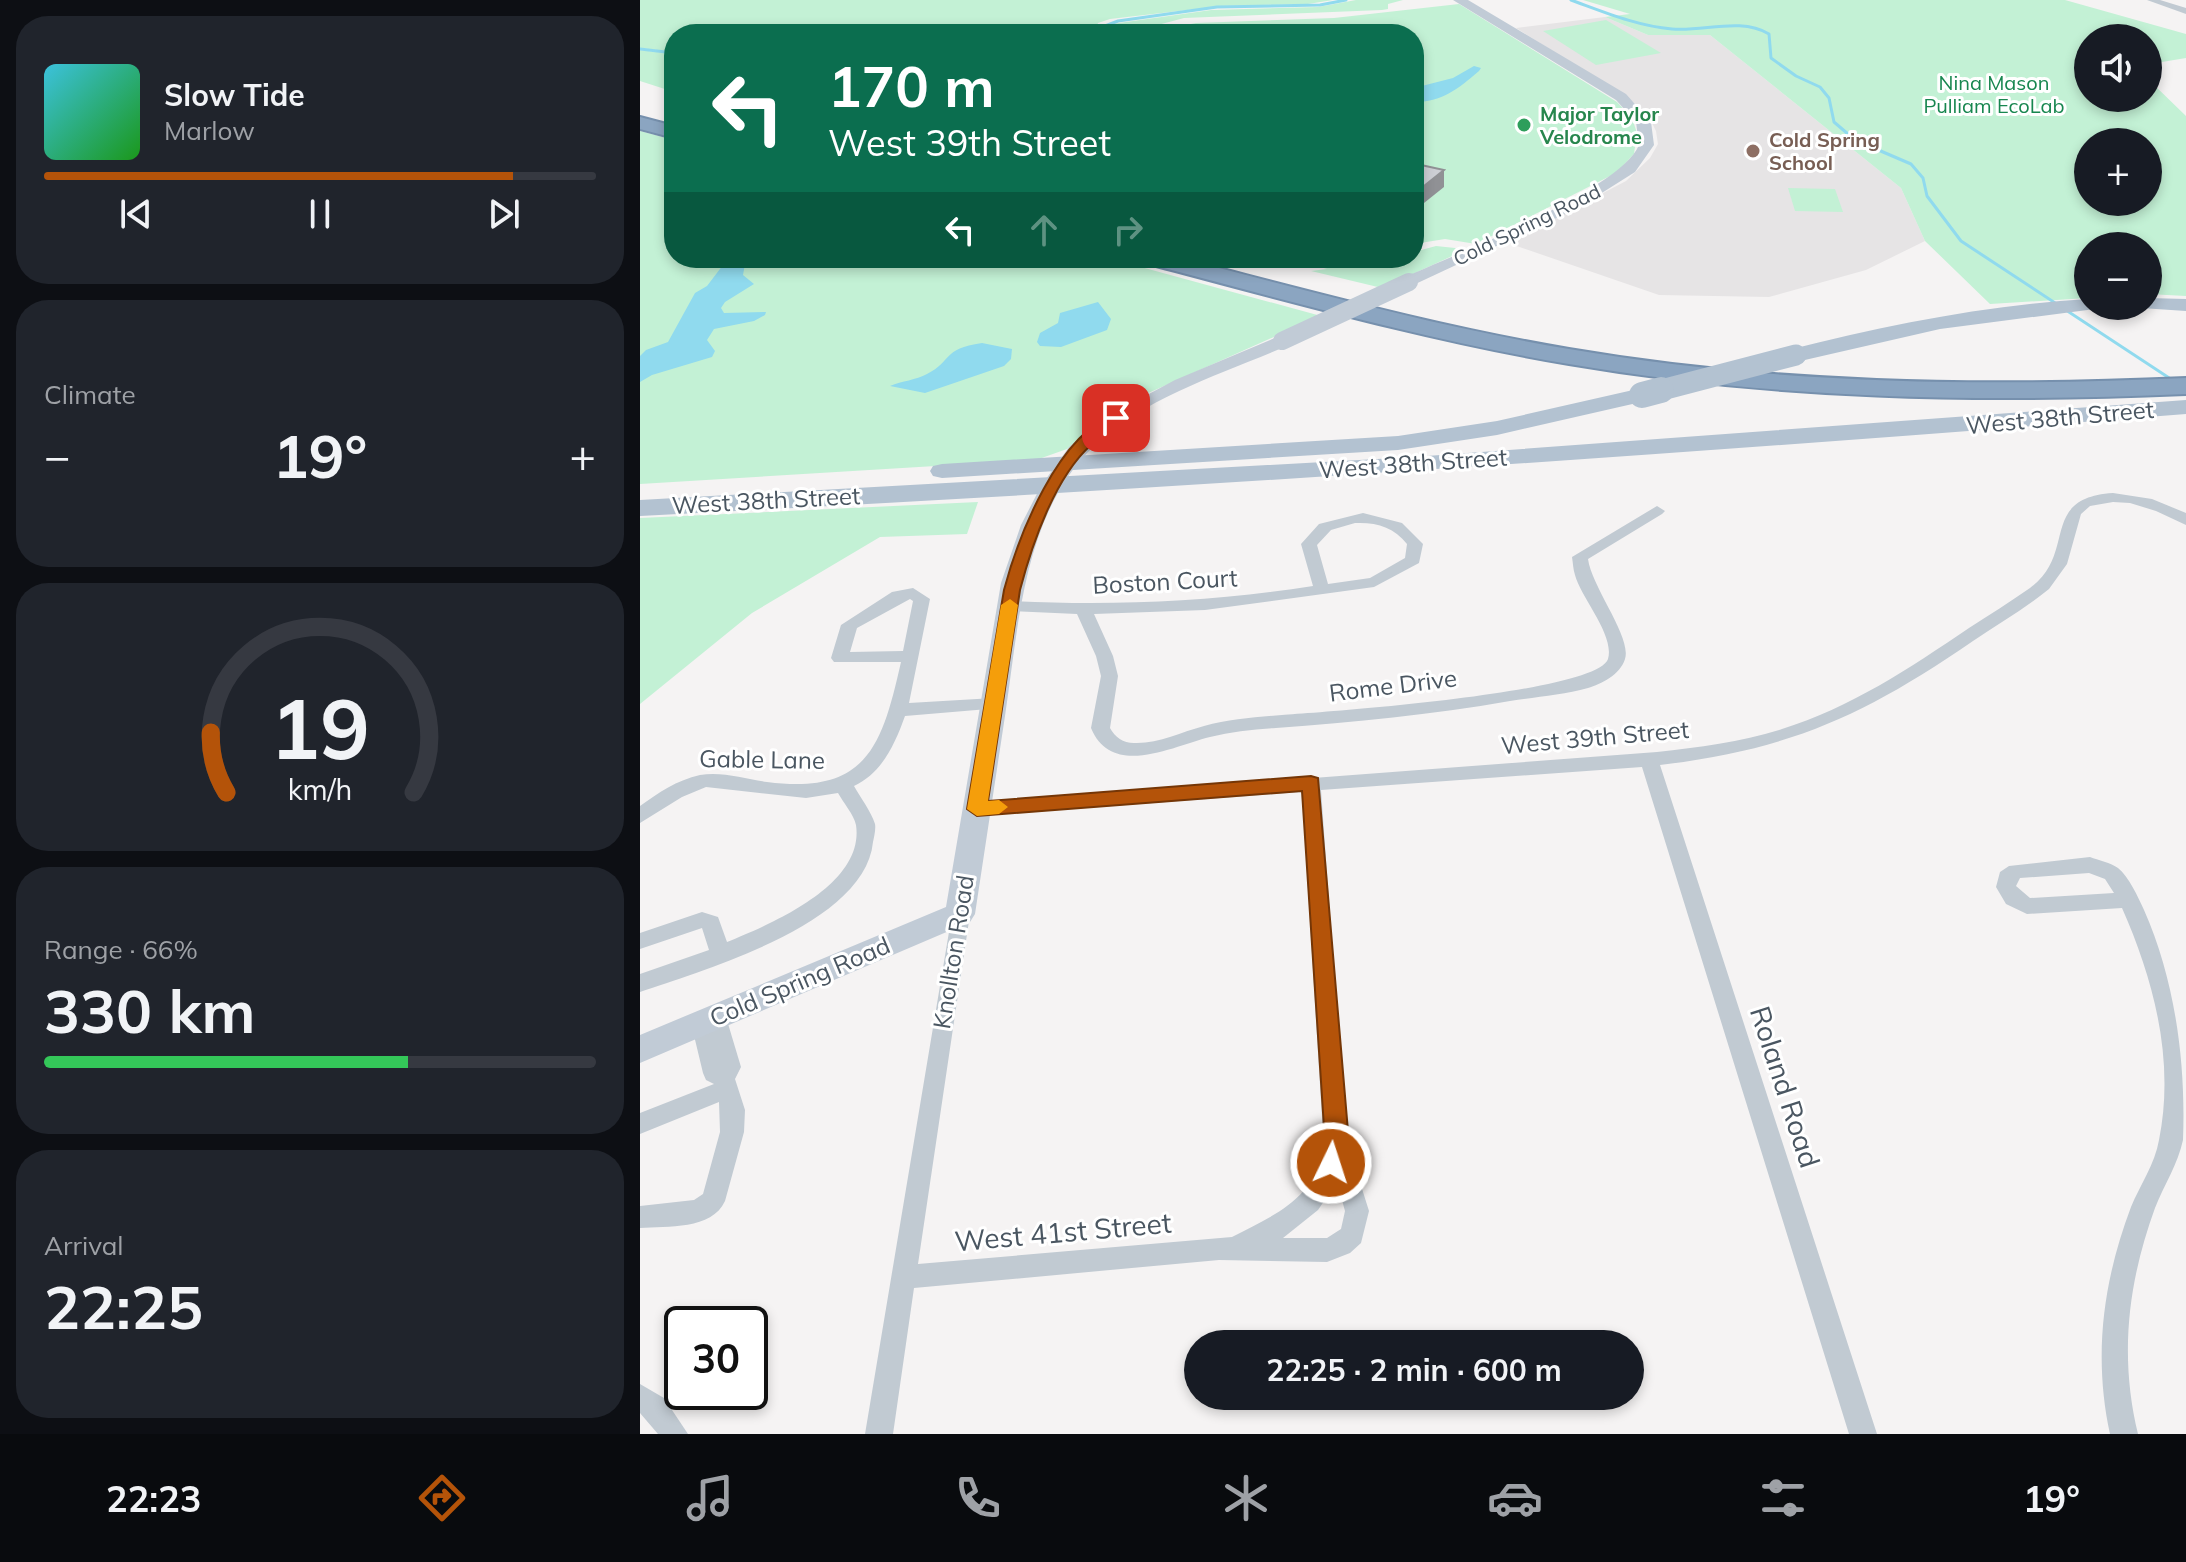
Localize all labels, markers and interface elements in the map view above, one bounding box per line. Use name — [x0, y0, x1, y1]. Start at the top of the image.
map controls — [2074, 24, 2162, 320]
button: sound — [2074, 24, 2162, 112]
text: 170 m — [828, 51, 995, 121]
icon: left — [696, 56, 800, 160]
park label: Nina Mason Pulliam EcoLab — [1923, 70, 2065, 118]
text: Slow Tide — [164, 76, 305, 114]
place label: Major Taylor Velodrome — [1539, 101, 1659, 149]
text: Marlow — [164, 114, 255, 147]
marker: Major Taylor Velodrome — [1515, 116, 1533, 134]
text: West 39th Street — [828, 120, 1111, 165]
place label: Cold Spring School — [1769, 127, 1880, 175]
button: + — [2074, 128, 2162, 216]
marker: Cold Spring School — [1744, 142, 1762, 160]
street label: Cold Spring Road — [1449, 178, 1605, 271]
icon: previous — [114, 192, 158, 236]
icon: pause — [298, 192, 342, 236]
icon: next — [482, 192, 526, 236]
icon: left — [938, 208, 982, 252]
icon: ahead — [1022, 208, 1066, 252]
icon: right — [1106, 208, 1150, 252]
button: − — [2074, 232, 2162, 320]
text: Climate — [44, 378, 136, 411]
pin — [1082, 384, 1150, 452]
street label: West 38th Street — [1965, 394, 2155, 440]
icon: arrive — [1094, 396, 1138, 440]
text: 19° — [273, 418, 367, 493]
text: − — [44, 428, 70, 483]
text: + — [570, 428, 596, 483]
street label: West 38th Street — [1318, 441, 1508, 485]
street label: West 38th Street — [671, 480, 861, 520]
street label: Boston Court — [1092, 562, 1238, 600]
street label: Rome Drive — [1327, 662, 1458, 708]
text: 19 — [270, 675, 370, 780]
street label: West 39th Street — [1500, 714, 1690, 760]
street label: Gable Lane — [699, 743, 825, 775]
text: km/h — [288, 771, 352, 807]
street label: Knollton Road — [926, 873, 980, 1031]
street label: Cold Spring Road — [705, 930, 894, 1033]
text: Range · 66% — [44, 933, 198, 966]
text: 330 km — [44, 973, 256, 1048]
street label: Roland Road — [1743, 1002, 1828, 1172]
position arrow — [1289, 1121, 1373, 1205]
street label: West 41st Street — [953, 1205, 1173, 1258]
text: Arrival — [44, 1229, 124, 1262]
text: 22:25 — [44, 1269, 203, 1344]
speed limit sign: 30 — [664, 1306, 768, 1410]
text: 22:25 · 2 min · 600 m — [1266, 1351, 1562, 1389]
icon: directions — [414, 1470, 470, 1526]
icon: music — [682, 1470, 738, 1526]
icon: phone — [950, 1470, 1006, 1526]
icon: climate — [1218, 1470, 1274, 1526]
icon: car — [1487, 1470, 1543, 1526]
icon: filters — [1755, 1470, 1811, 1526]
text: 22:23 — [106, 1476, 201, 1521]
text: 19° — [2023, 1476, 2080, 1521]

